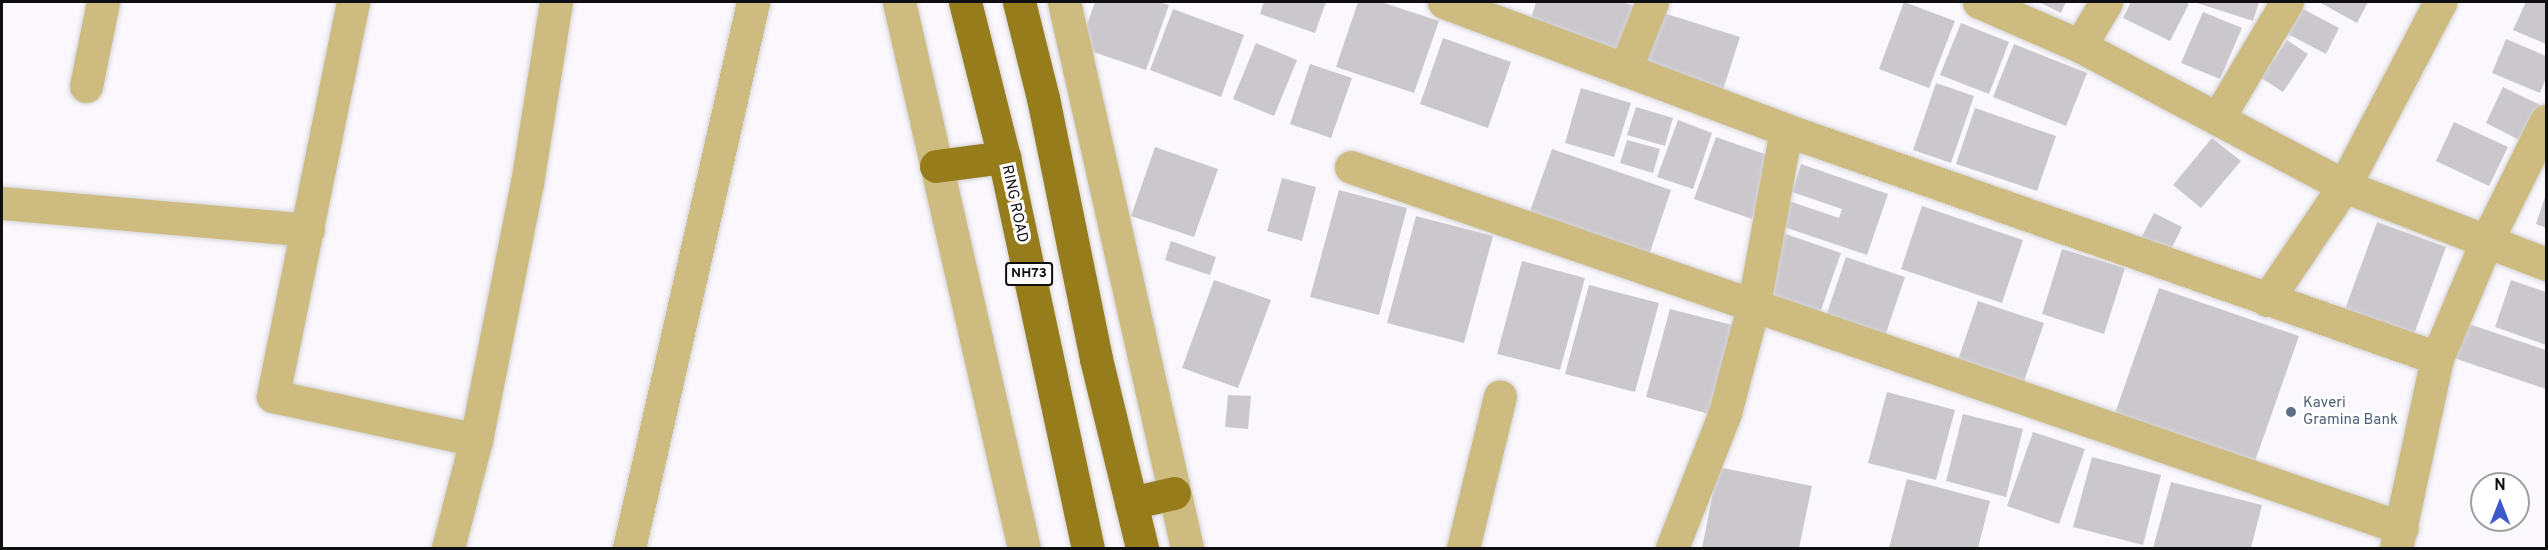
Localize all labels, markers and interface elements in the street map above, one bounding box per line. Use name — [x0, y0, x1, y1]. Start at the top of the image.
street label: RING ROAD — [997, 163, 1031, 245]
road number: NH73 — [1005, 263, 1053, 285]
place label: Kaveri Gramina Bank — [2303, 394, 2398, 429]
marker: Kaveri Gramina Bank — [2284, 405, 2298, 419]
north arrow — [2470, 472, 2530, 532]
text: N — [2494, 476, 2506, 496]

